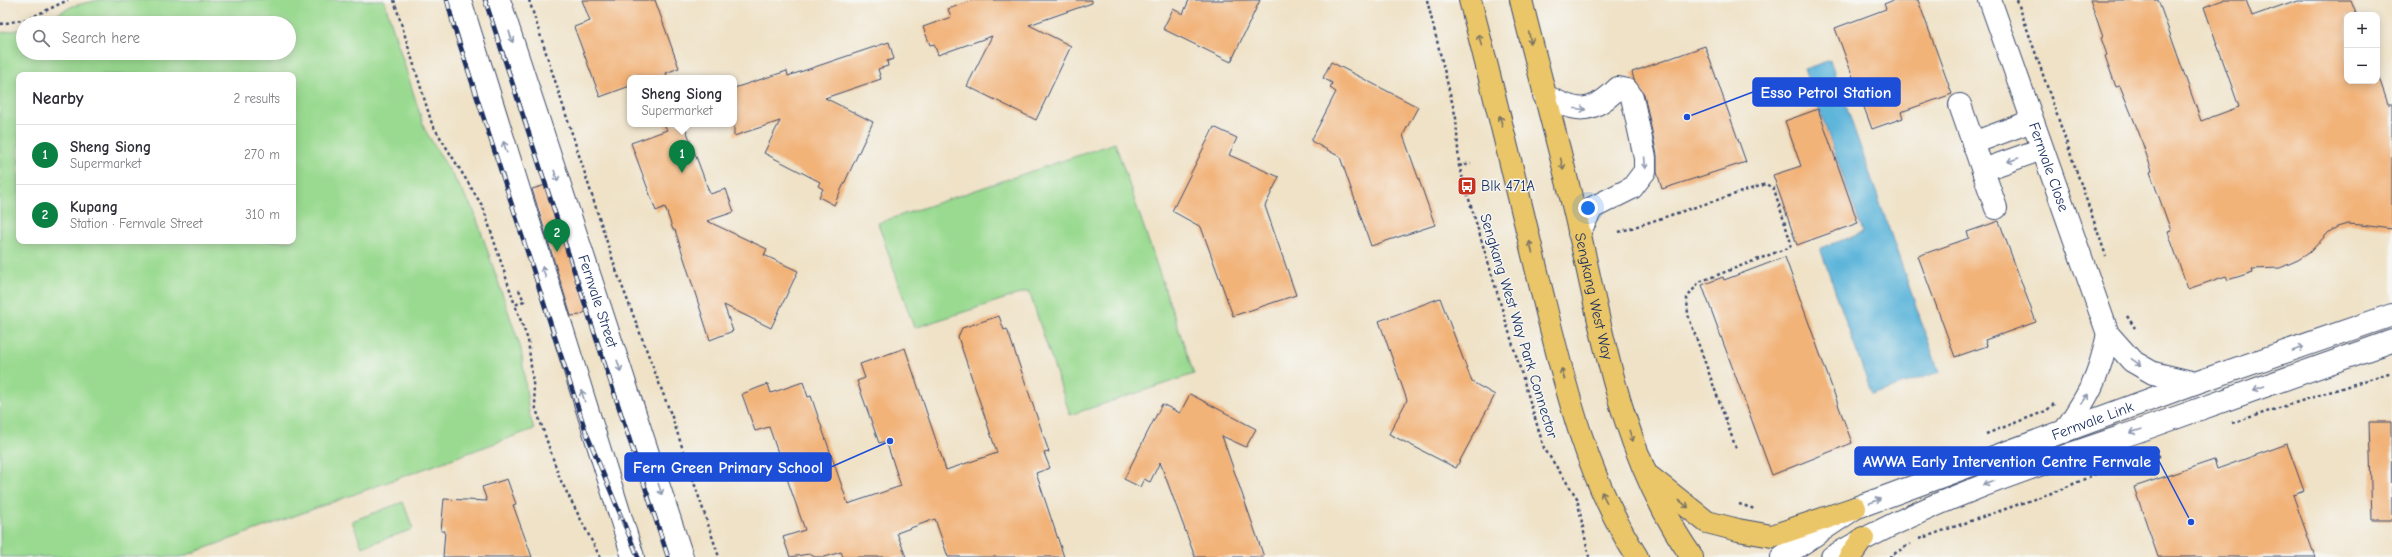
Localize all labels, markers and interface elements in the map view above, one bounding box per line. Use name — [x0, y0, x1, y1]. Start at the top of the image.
map controls — [2344, 12, 2380, 84]
button: + — [2344, 12, 2380, 48]
search box — [16, 16, 296, 60]
icon: search — [30, 27, 52, 49]
text: Search here — [62, 29, 140, 47]
one-way arrow — [508, 30, 515, 43]
one-way arrow — [1527, 31, 1535, 44]
one-way arrow — [1476, 33, 1484, 46]
button: − — [2344, 48, 2380, 84]
popup — [627, 75, 737, 127]
callout: Esso Petrol Station — [1753, 78, 1900, 106]
text: Esso Petrol Station — [1761, 84, 1891, 102]
text: Sheng Siong — [641, 85, 723, 103]
text: Nearby — [32, 89, 83, 108]
text: 2 results — [233, 91, 280, 106]
text: Supermarket — [641, 103, 713, 118]
one-way arrow — [1573, 105, 1586, 112]
one-way arrow — [1496, 115, 1504, 128]
street label: Fernvale Close — [2025, 120, 2073, 214]
text: Sheng Siong — [70, 138, 151, 156]
pin: 1 — [669, 140, 695, 173]
one-way arrow — [501, 142, 509, 154]
text: 1 — [42, 147, 48, 162]
text: 270 m — [244, 147, 280, 162]
text: Supermarket — [70, 156, 141, 171]
one-way arrow — [1641, 156, 1648, 169]
one-way arrow — [2007, 156, 2019, 164]
one-way arrow — [1558, 157, 1566, 170]
one-way arrow — [553, 169, 560, 182]
bus stop icon: Blk 471A — [1456, 175, 1478, 197]
place label: Blk 471A — [1481, 177, 1535, 195]
text: Kupang — [70, 198, 118, 216]
your location — [1578, 198, 1598, 218]
text: 2 — [42, 207, 48, 222]
text: 310 m — [245, 207, 280, 222]
street label: Sengkang West Way Park Connector — [1476, 211, 1562, 441]
text: Station · Fernvale Street — [70, 216, 203, 231]
pin: 2 — [544, 219, 570, 252]
street label: Sengkang West Way — [1571, 231, 1617, 362]
one-way arrow — [1527, 241, 1535, 254]
street label: Fernvale Street — [574, 252, 622, 351]
one-way arrow — [540, 265, 547, 278]
one-way arrow — [2292, 344, 2304, 352]
one-way arrow — [2130, 358, 2141, 366]
one-way arrow — [616, 359, 623, 372]
one-way arrow — [1558, 367, 1566, 380]
one-way arrow — [2253, 385, 2266, 392]
one-way arrow — [579, 389, 586, 402]
one-way arrow — [2082, 393, 2090, 405]
street label: Fernvale Link — [2049, 397, 2137, 444]
one-way arrow — [2130, 428, 2143, 435]
one-way arrow — [1628, 429, 1635, 442]
callout: AWWA Early Intervention Centre Fernvale — [1855, 447, 2159, 475]
callout: Fern Green Primary School — [625, 453, 831, 481]
text: AWWA Early Intervention Centre Fernvale — [1863, 453, 2151, 471]
text: Fern Green Primary School — [633, 459, 823, 477]
one-way arrow — [1983, 480, 1995, 488]
one-way arrow — [657, 483, 664, 496]
one-way arrow — [1600, 491, 1607, 503]
one-way arrow — [1869, 496, 1881, 504]
one-way arrow — [1679, 500, 1690, 509]
one-way arrow — [617, 513, 624, 526]

